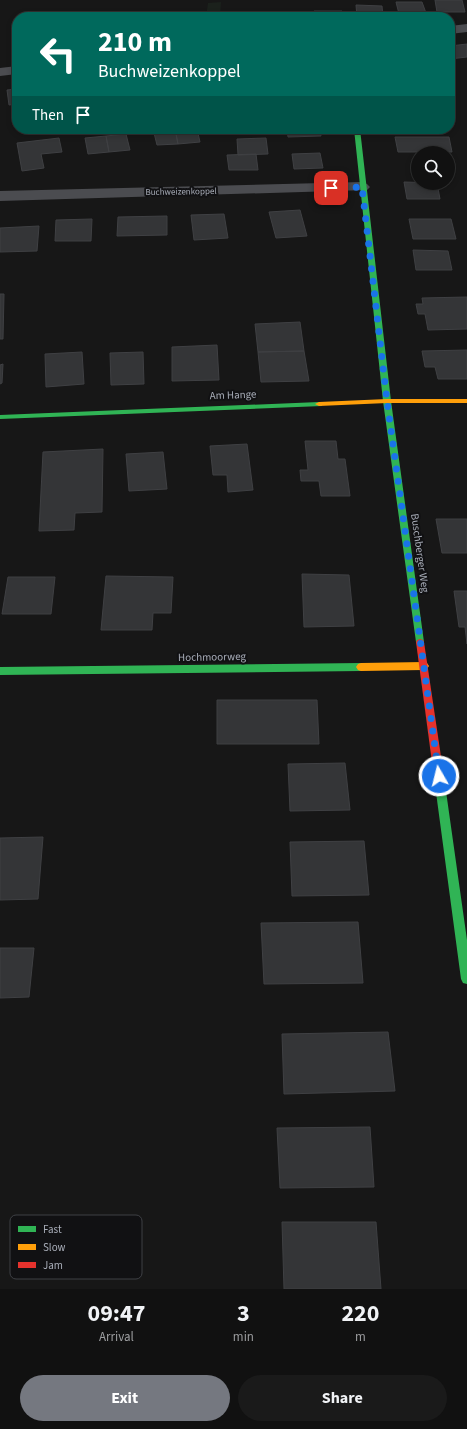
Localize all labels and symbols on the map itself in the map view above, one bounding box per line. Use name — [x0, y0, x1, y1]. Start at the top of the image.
pin — [314, 171, 348, 205]
street label: Buchweizenkoppel — [145, 185, 217, 199]
street label: Am Hange — [209, 387, 257, 403]
street label: Buschberger Weg — [407, 512, 433, 594]
street label: Hochmoorweg — [178, 649, 247, 665]
position arrow — [418, 755, 460, 797]
legend — [10, 1215, 142, 1279]
text: Fast — [43, 1222, 62, 1237]
text: Slow — [43, 1240, 66, 1255]
text: Jam — [43, 1258, 63, 1273]

